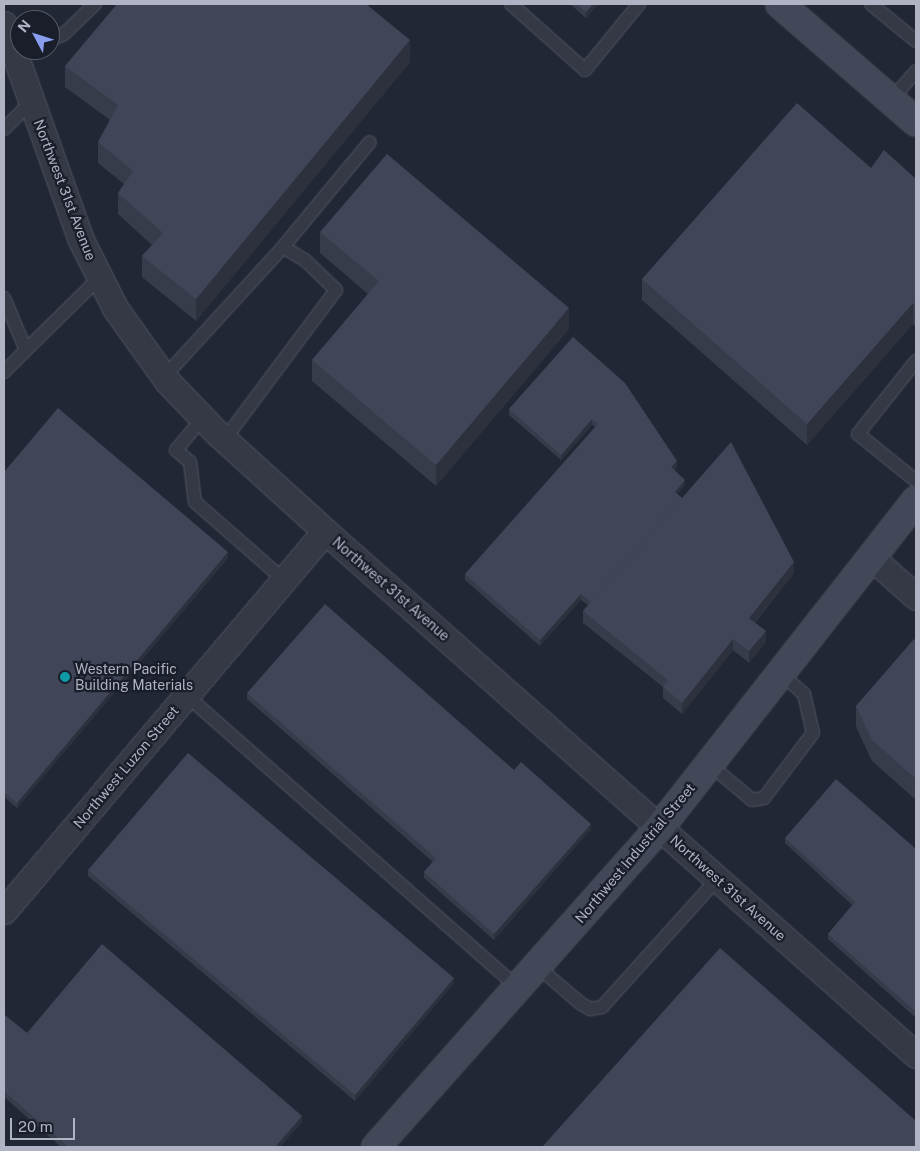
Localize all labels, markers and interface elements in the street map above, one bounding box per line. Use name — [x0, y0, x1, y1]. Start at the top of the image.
north arrow — [10, 10, 60, 60]
text: N — [15, 17, 34, 35]
street label: Northwest 31st Avenue — [30, 117, 100, 263]
street label: Northwest 31st Avenue — [329, 534, 453, 644]
place label: Western Pacific Building Materials — [75, 661, 193, 694]
marker: Western Pacific Building Materials — [59, 671, 71, 683]
street label: Northwest Luzon Street — [70, 702, 182, 832]
street label: Northwest Industrial Street — [572, 780, 698, 926]
street label: Northwest 31st Avenue — [667, 832, 789, 944]
scale bar — [12, 1108, 78, 1140]
text: 20 m — [18, 1118, 53, 1135]

